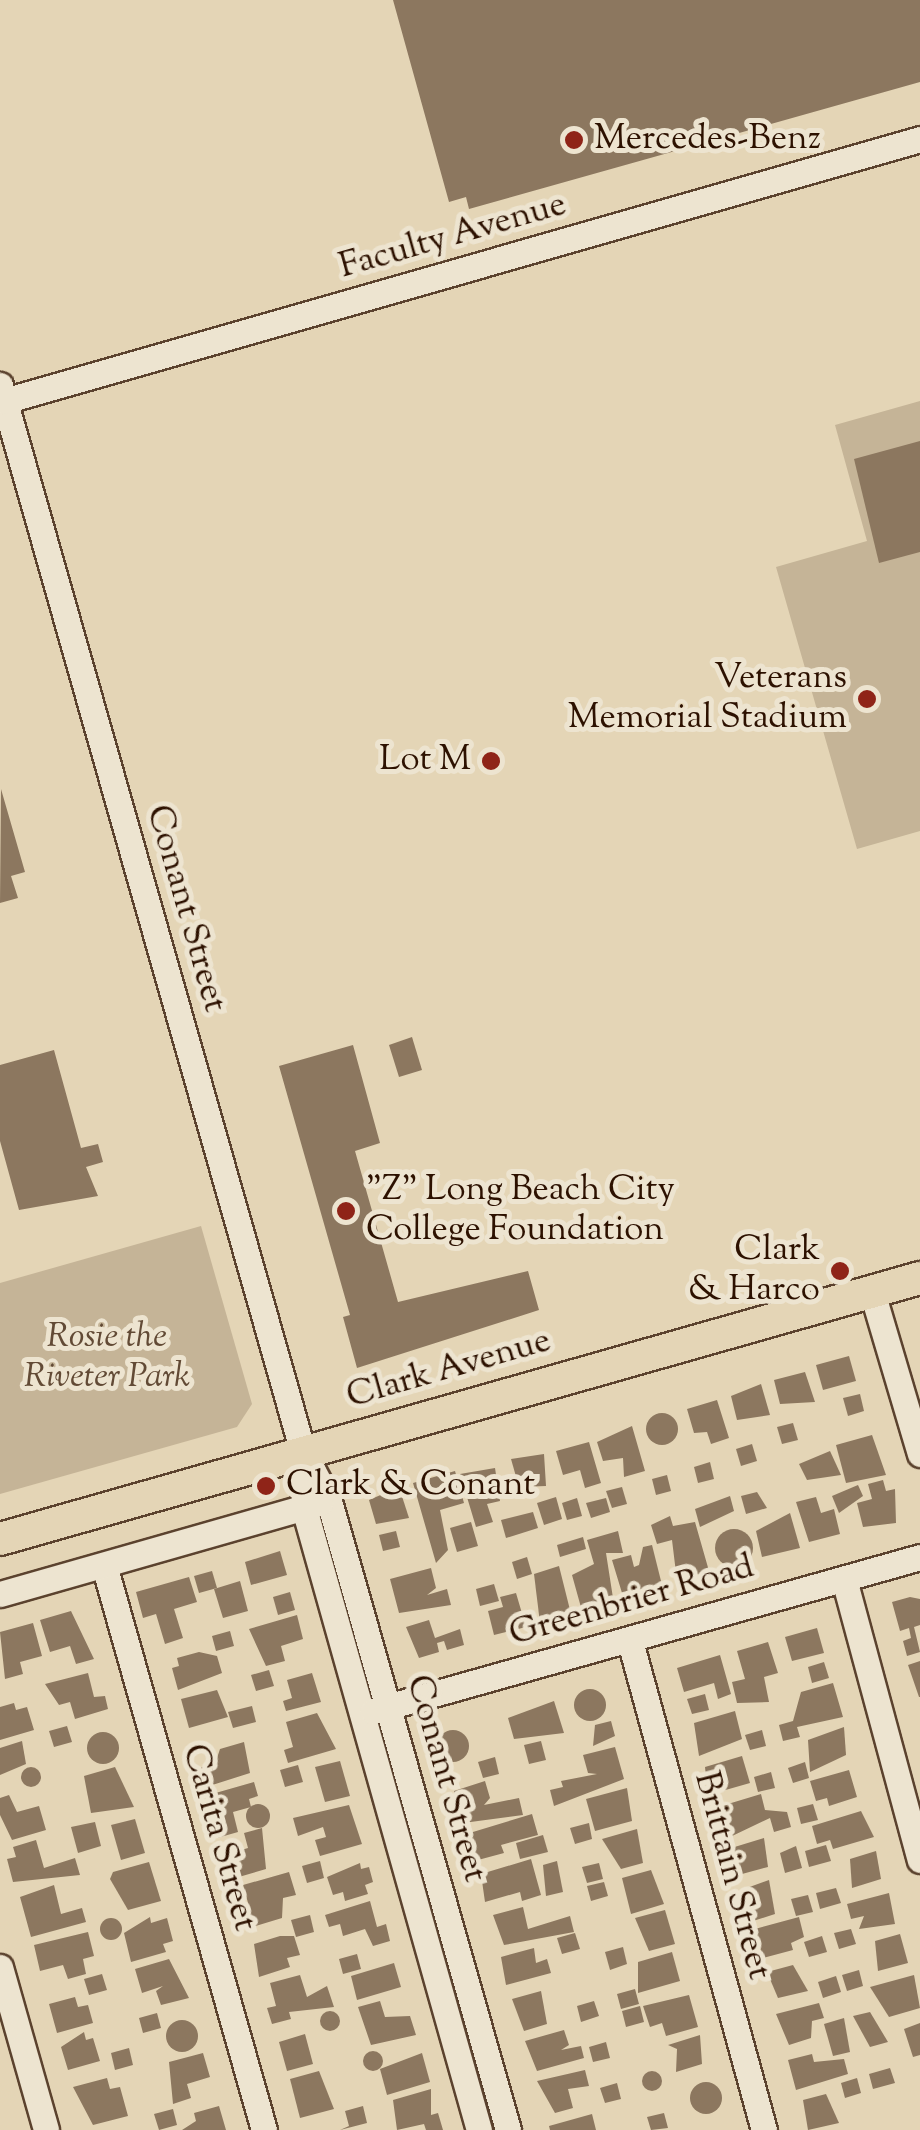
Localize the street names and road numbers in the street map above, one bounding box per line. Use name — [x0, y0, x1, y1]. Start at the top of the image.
street label: Faculty Avenue — [335, 185, 571, 289]
street label: Conant Street — [135, 801, 235, 1017]
street label: Clark Avenue — [342, 1321, 556, 1419]
street label: Greenbrier Road — [505, 1547, 759, 1657]
street label: Conant Street — [395, 1671, 495, 1887]
street label: Carita Street — [171, 1740, 265, 1936]
street label: Brittain Street — [683, 1767, 779, 1985]

